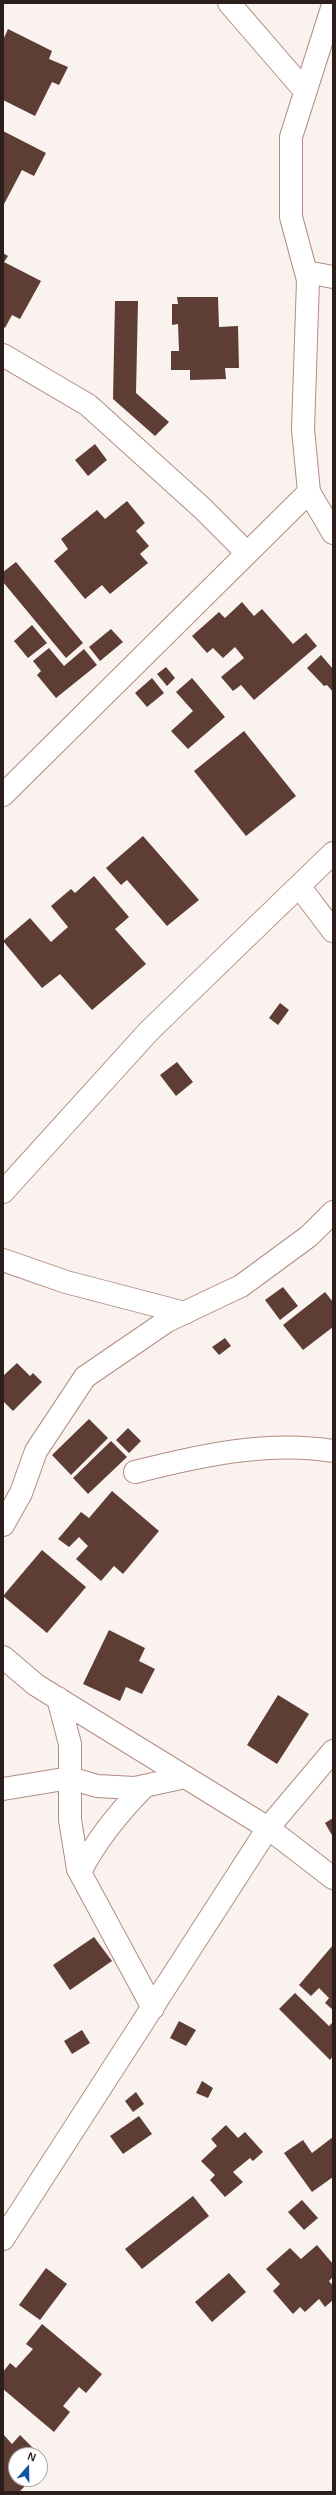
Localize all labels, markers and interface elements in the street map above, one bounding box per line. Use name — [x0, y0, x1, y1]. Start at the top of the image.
north arrow — [8, 2447, 48, 2487]
text: N — [26, 2450, 38, 2464]

